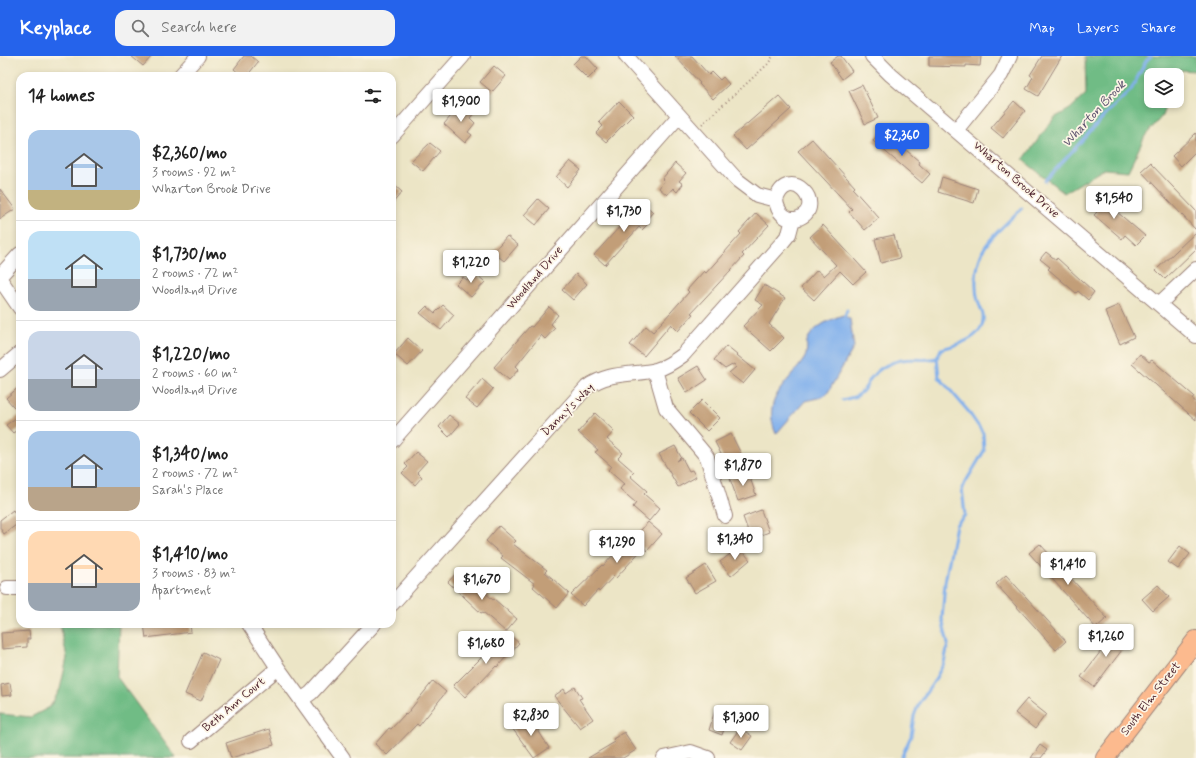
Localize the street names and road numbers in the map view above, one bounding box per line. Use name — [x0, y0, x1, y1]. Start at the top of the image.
street label: Wharton Brook Drive — [969, 138, 1063, 222]
street label: Woodland Drive — [503, 243, 567, 313]
street label: Danny's Way — [538, 380, 598, 440]
street label: South Elm Street — [1117, 659, 1185, 739]
street label: Beth Ann Court — [199, 674, 269, 736]

